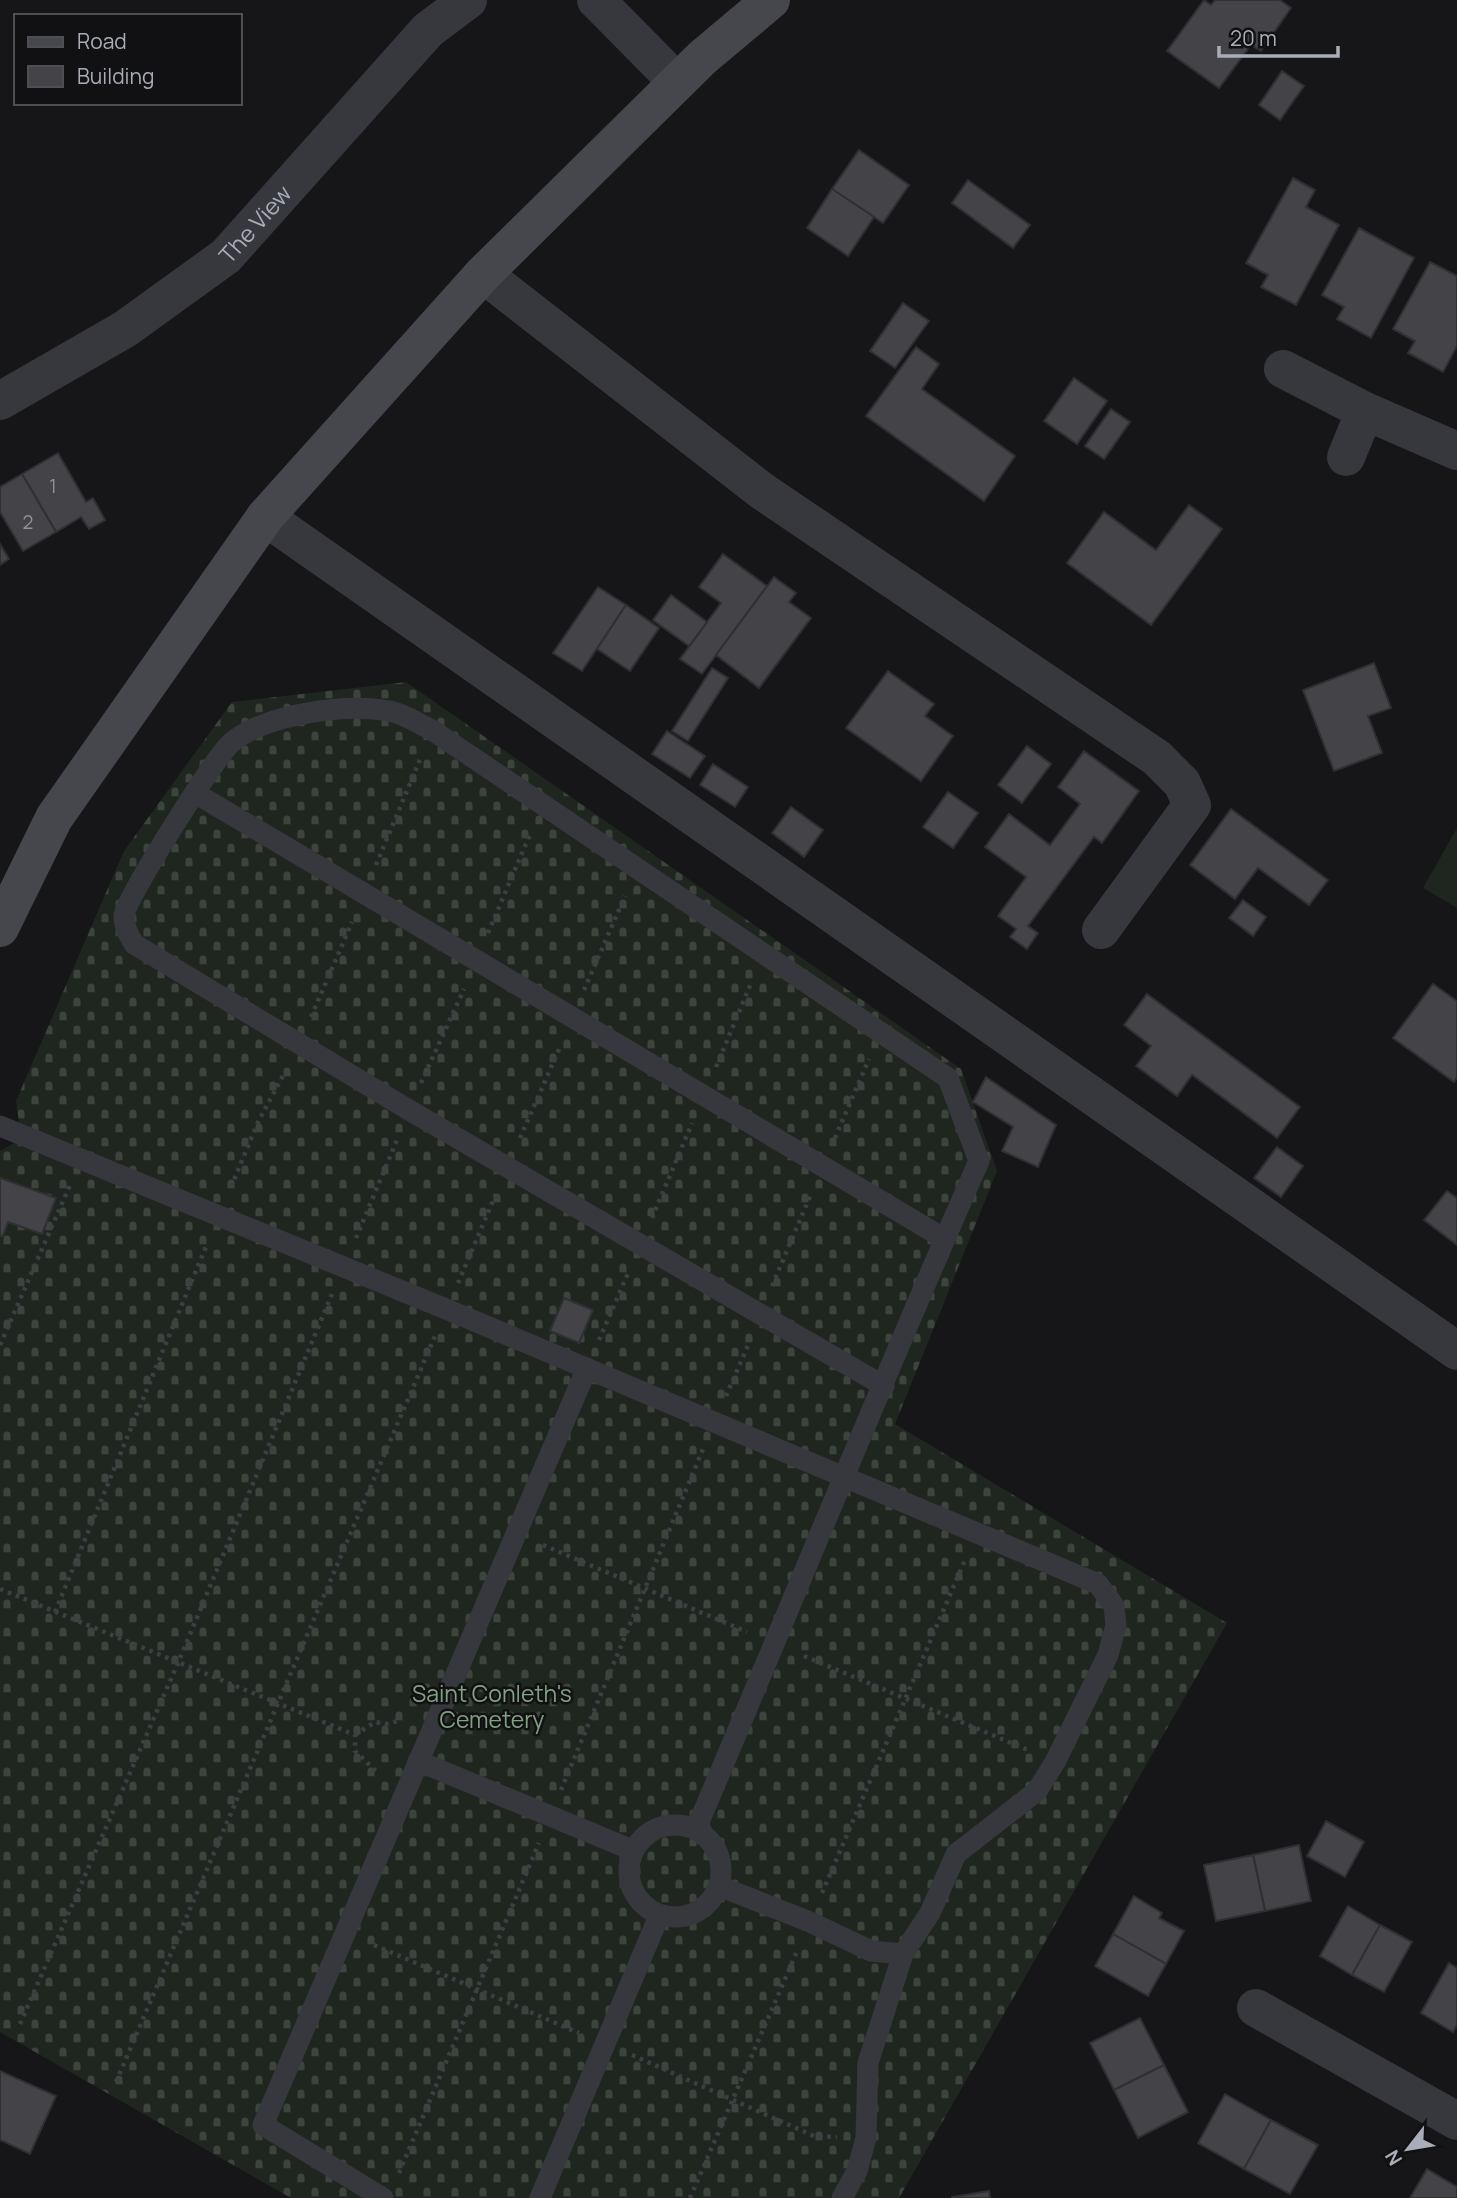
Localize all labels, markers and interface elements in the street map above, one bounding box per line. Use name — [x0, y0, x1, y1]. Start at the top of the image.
legend — [14, 14, 242, 105]
scale bar — [1219, 14, 1338, 58]
text: 20 m — [1230, 24, 1277, 52]
text: Road — [77, 27, 127, 55]
text: Building — [77, 62, 154, 90]
street label: The View — [211, 178, 299, 270]
house number: 1 — [49, 473, 57, 499]
house number: 2 — [23, 509, 33, 535]
park label: Saint Conleth's Cemetery — [412, 1677, 572, 1735]
north arrow — [1373, 2114, 1443, 2184]
text: N — [1379, 2145, 1408, 2170]

